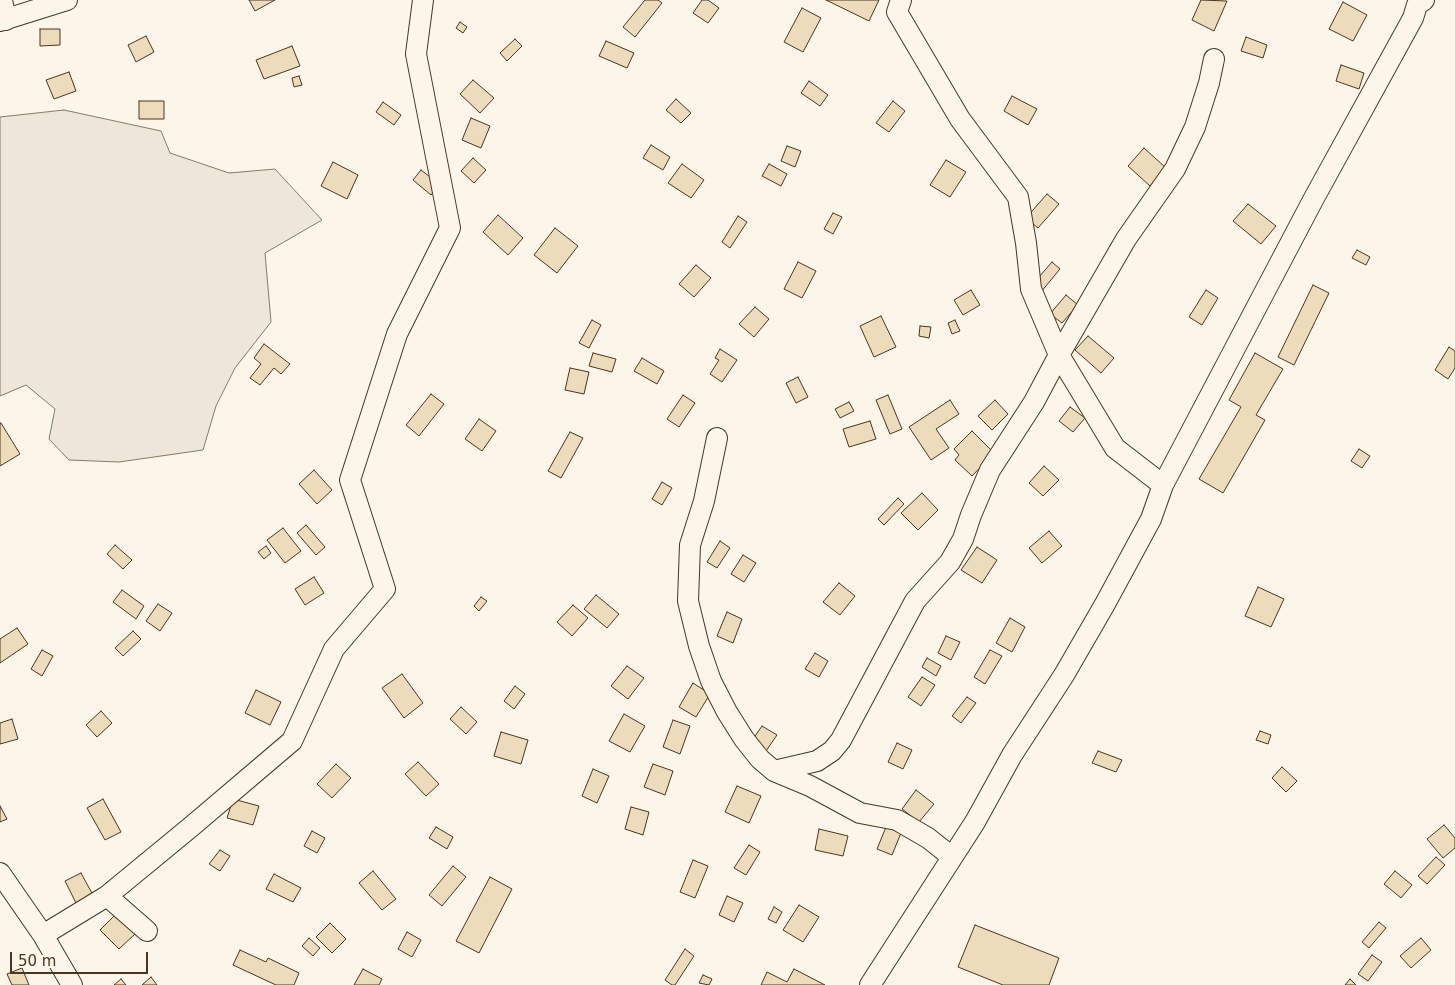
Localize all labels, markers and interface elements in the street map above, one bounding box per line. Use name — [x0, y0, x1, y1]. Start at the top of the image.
scale bar — [12, 942, 150, 974]
text: 50 m — [18, 952, 56, 970]

